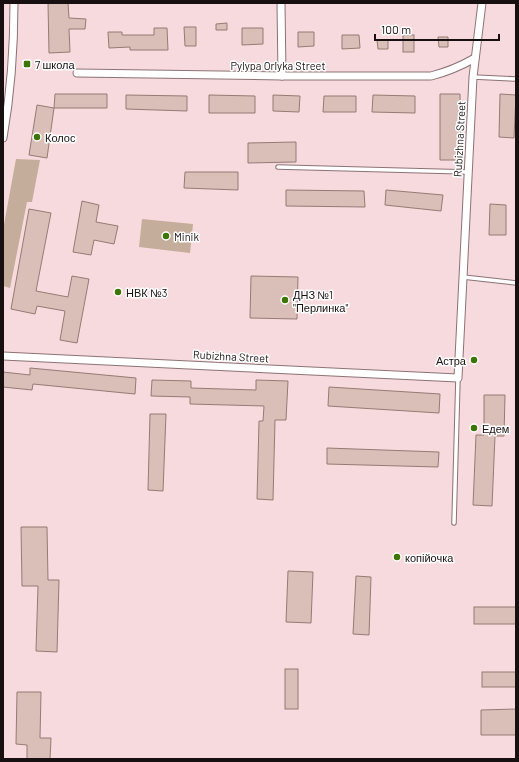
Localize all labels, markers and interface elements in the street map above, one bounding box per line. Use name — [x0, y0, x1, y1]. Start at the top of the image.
scale bar — [375, 16, 499, 42]
text: 100 m — [381, 22, 411, 36]
place label: 7 школа — [35, 58, 75, 71]
marker: 7 школа — [22, 59, 32, 69]
street label: Pylypa Orlyka Street — [231, 59, 325, 72]
street label: Rubizhna Street — [451, 101, 467, 177]
place label: Колос — [45, 131, 76, 144]
marker: Колос — [32, 132, 42, 142]
place label: Minik — [174, 230, 199, 243]
marker: Minik — [161, 231, 171, 241]
place label: НВК №3 — [126, 286, 167, 299]
marker: НВК №3 — [113, 287, 123, 297]
place label: ДНЗ №1 "Перлинка" — [293, 288, 348, 314]
marker: ДНЗ №1 "Перлинка" — [280, 295, 290, 305]
street label: Rubizhna Street — [193, 348, 269, 364]
place label: Астра — [436, 354, 467, 367]
marker: Астра — [469, 355, 479, 365]
place label: Едем — [482, 422, 509, 435]
marker: Едем — [469, 423, 479, 433]
place label: копійочка — [405, 551, 454, 564]
marker: копійочка — [392, 552, 402, 562]

